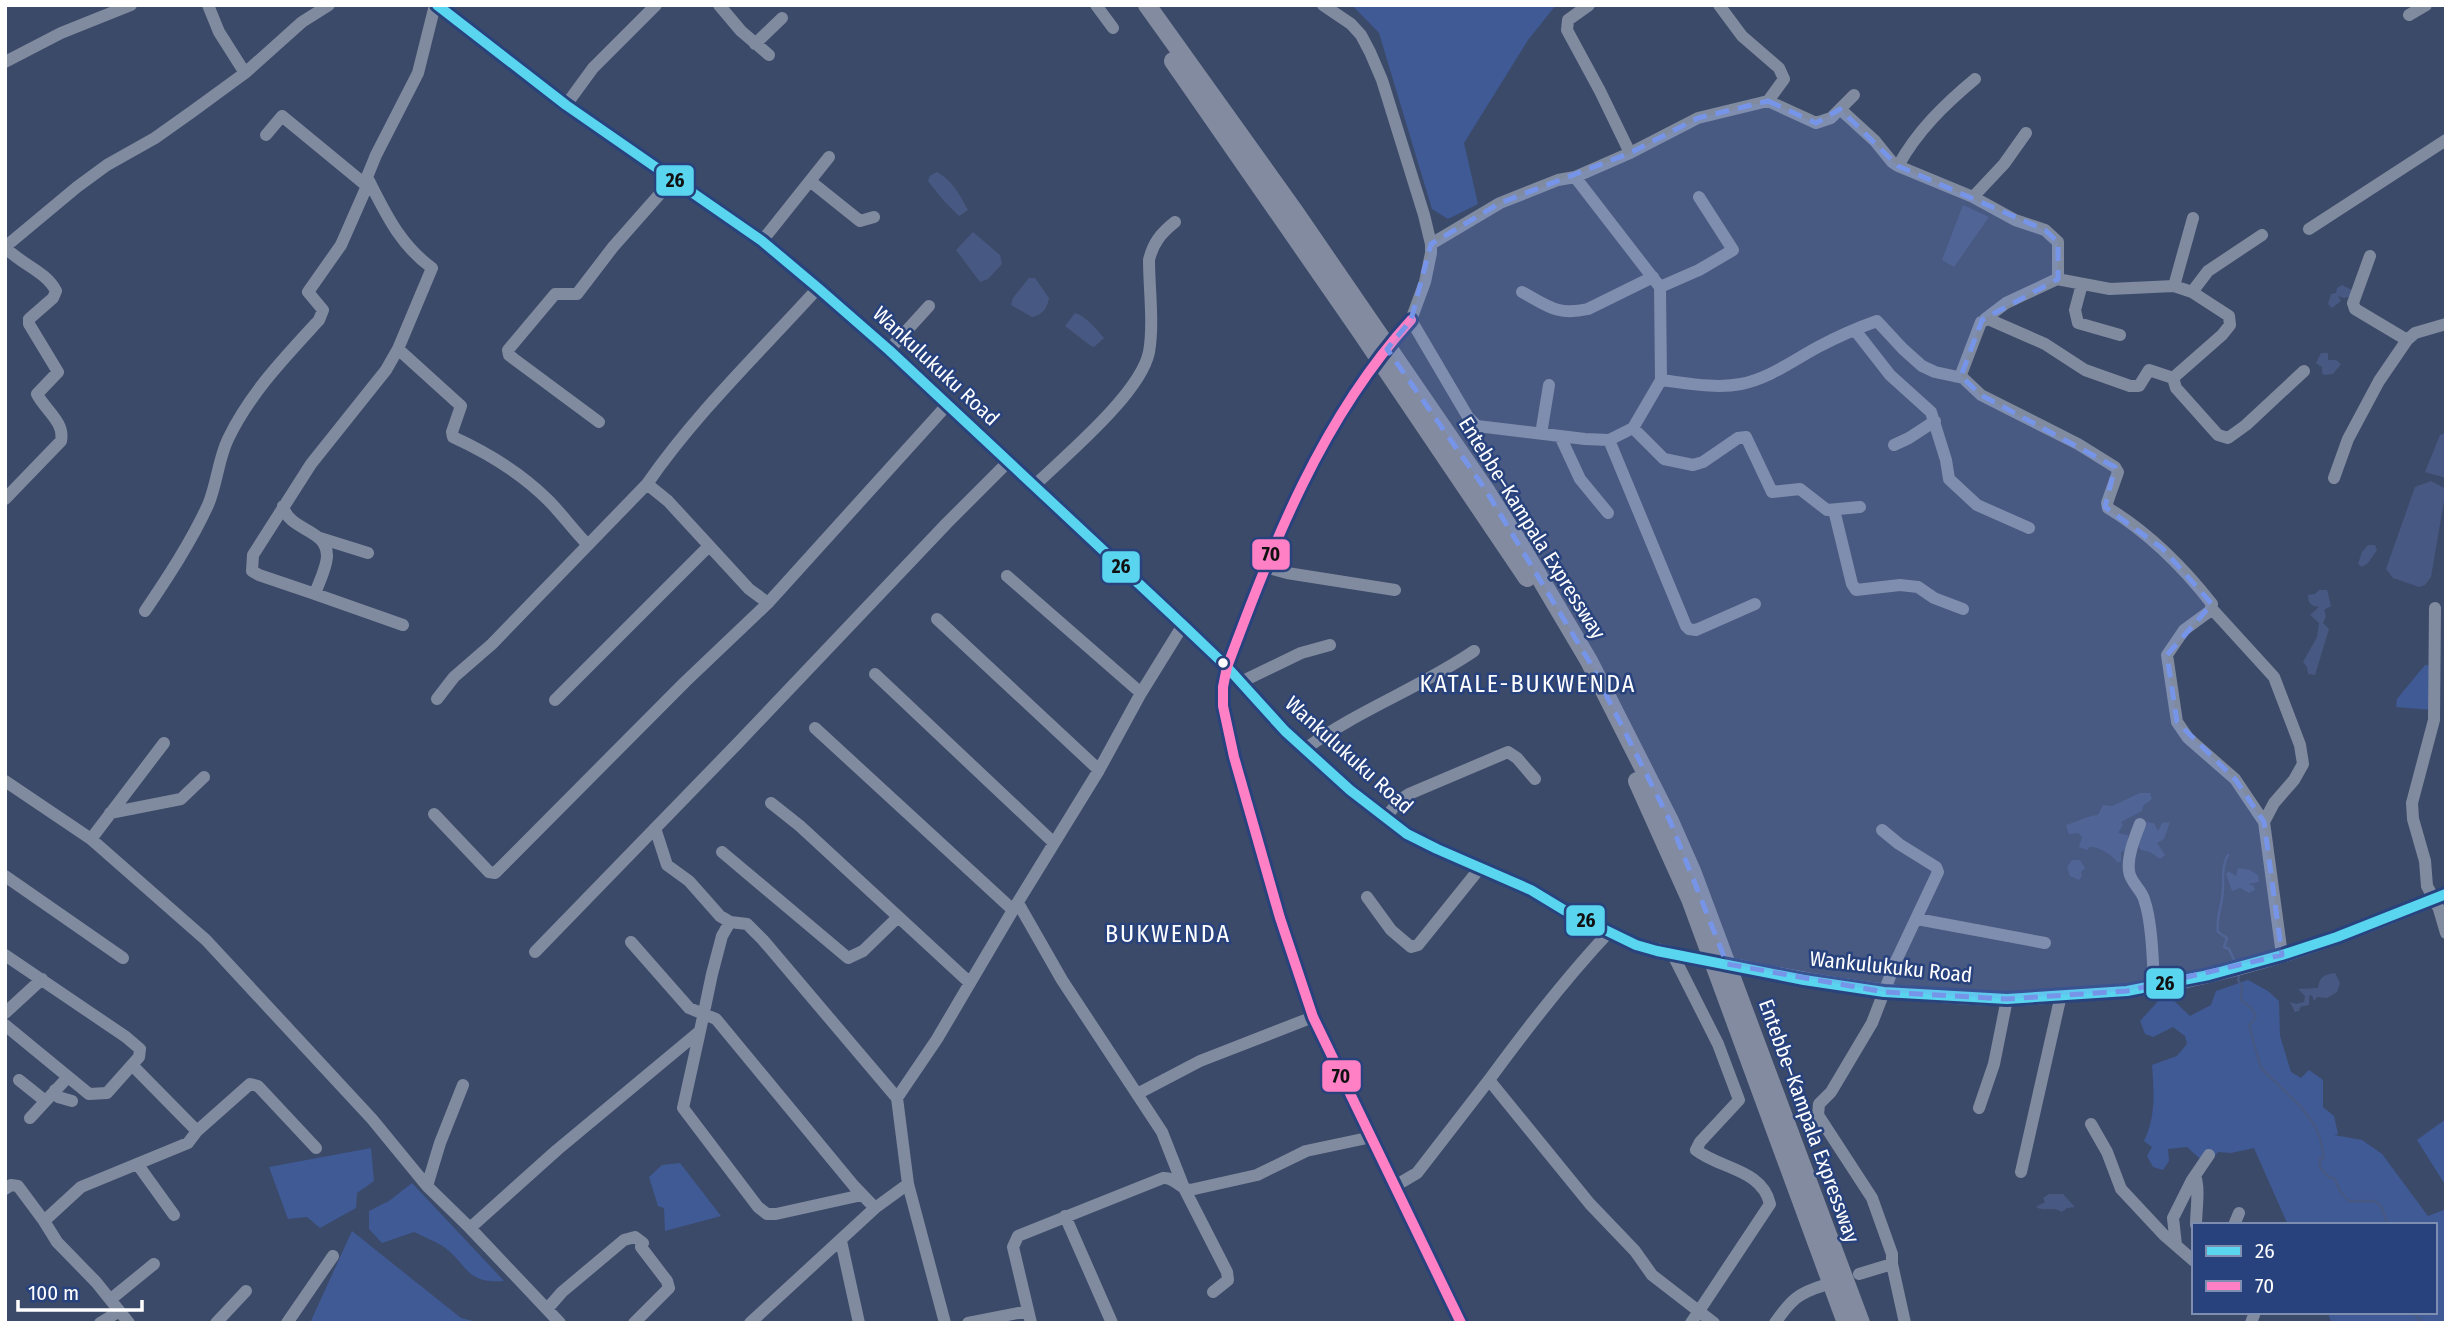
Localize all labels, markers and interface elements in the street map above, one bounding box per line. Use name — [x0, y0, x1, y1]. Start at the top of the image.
line badge: 26 — [655, 164, 695, 197]
text: 26 — [665, 169, 684, 192]
street label: Wankulukuku Road — [867, 301, 1005, 431]
street label: Entebbe–Kampala Expressway — [1453, 412, 1611, 644]
line badge: 70 — [1251, 538, 1291, 571]
text: 70 — [1262, 543, 1280, 566]
line badge: 26 — [1101, 550, 1141, 584]
text: 26 — [1111, 555, 1130, 578]
unlabelled marker — [1216, 656, 1230, 670]
district label: KATALE-BUKWENDA — [1420, 670, 1636, 698]
street label: Wankulukuku Road — [1280, 691, 1418, 819]
line badge: 26 — [1565, 904, 1606, 937]
text: 26 — [1576, 909, 1595, 932]
district label: BUKWENDA — [1105, 920, 1231, 948]
street label: Wankulukuku Road — [1808, 946, 1974, 988]
line badge: 26 — [2145, 967, 2185, 1000]
text: 26 — [2155, 972, 2174, 995]
street label: Entebbe–Kampala Expressway — [1753, 996, 1865, 1247]
line badge: 70 — [1321, 1059, 1362, 1093]
text: 70 — [1332, 1065, 1350, 1088]
legend — [2192, 1223, 2437, 1314]
text: 26 — [2255, 1238, 2275, 1264]
scale bar — [18, 1268, 142, 1312]
text: 70 — [2255, 1273, 2274, 1299]
text: 100 m — [28, 1280, 79, 1306]

